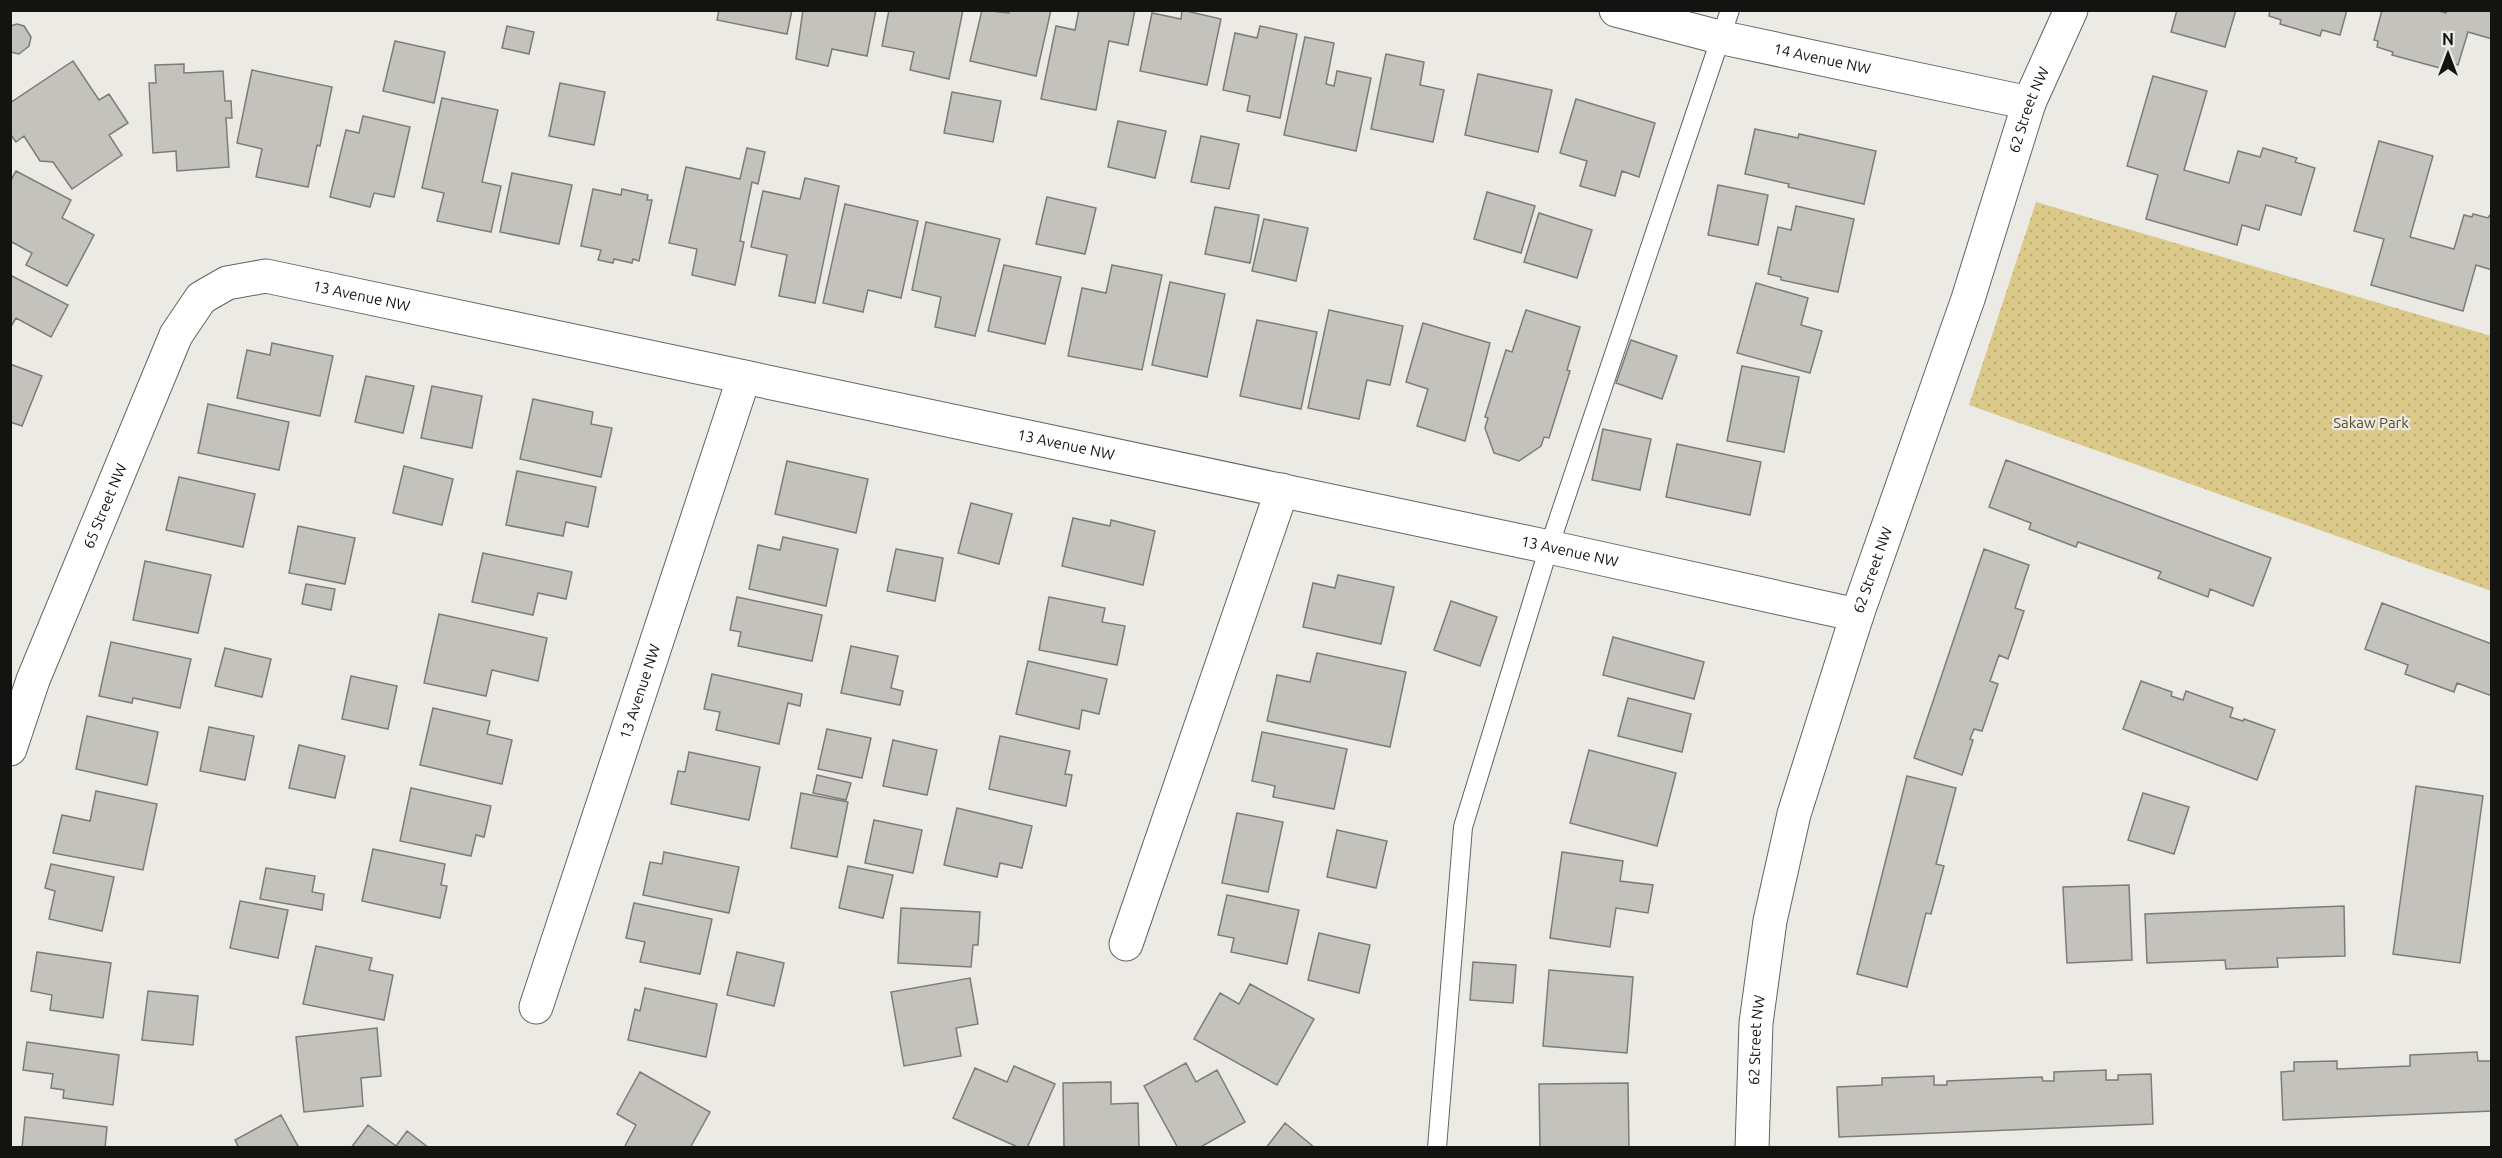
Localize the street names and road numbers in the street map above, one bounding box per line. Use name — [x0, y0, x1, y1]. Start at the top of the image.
street label: 14 Avenue NW — [1772, 40, 1873, 77]
street label: 62 Street NW — [2005, 64, 2052, 155]
street label: 13 Avenue NW — [311, 277, 412, 314]
street label: 13 Avenue NW — [1016, 426, 1116, 463]
street label: 65 Street NW — [79, 461, 130, 551]
street label: 62 Street NW — [1849, 524, 1895, 615]
street label: 13 Avenue NW — [1520, 532, 1620, 570]
street label: 13 Avenue NW — [616, 642, 663, 741]
street label: 62 Street NW — [1745, 994, 1768, 1085]

